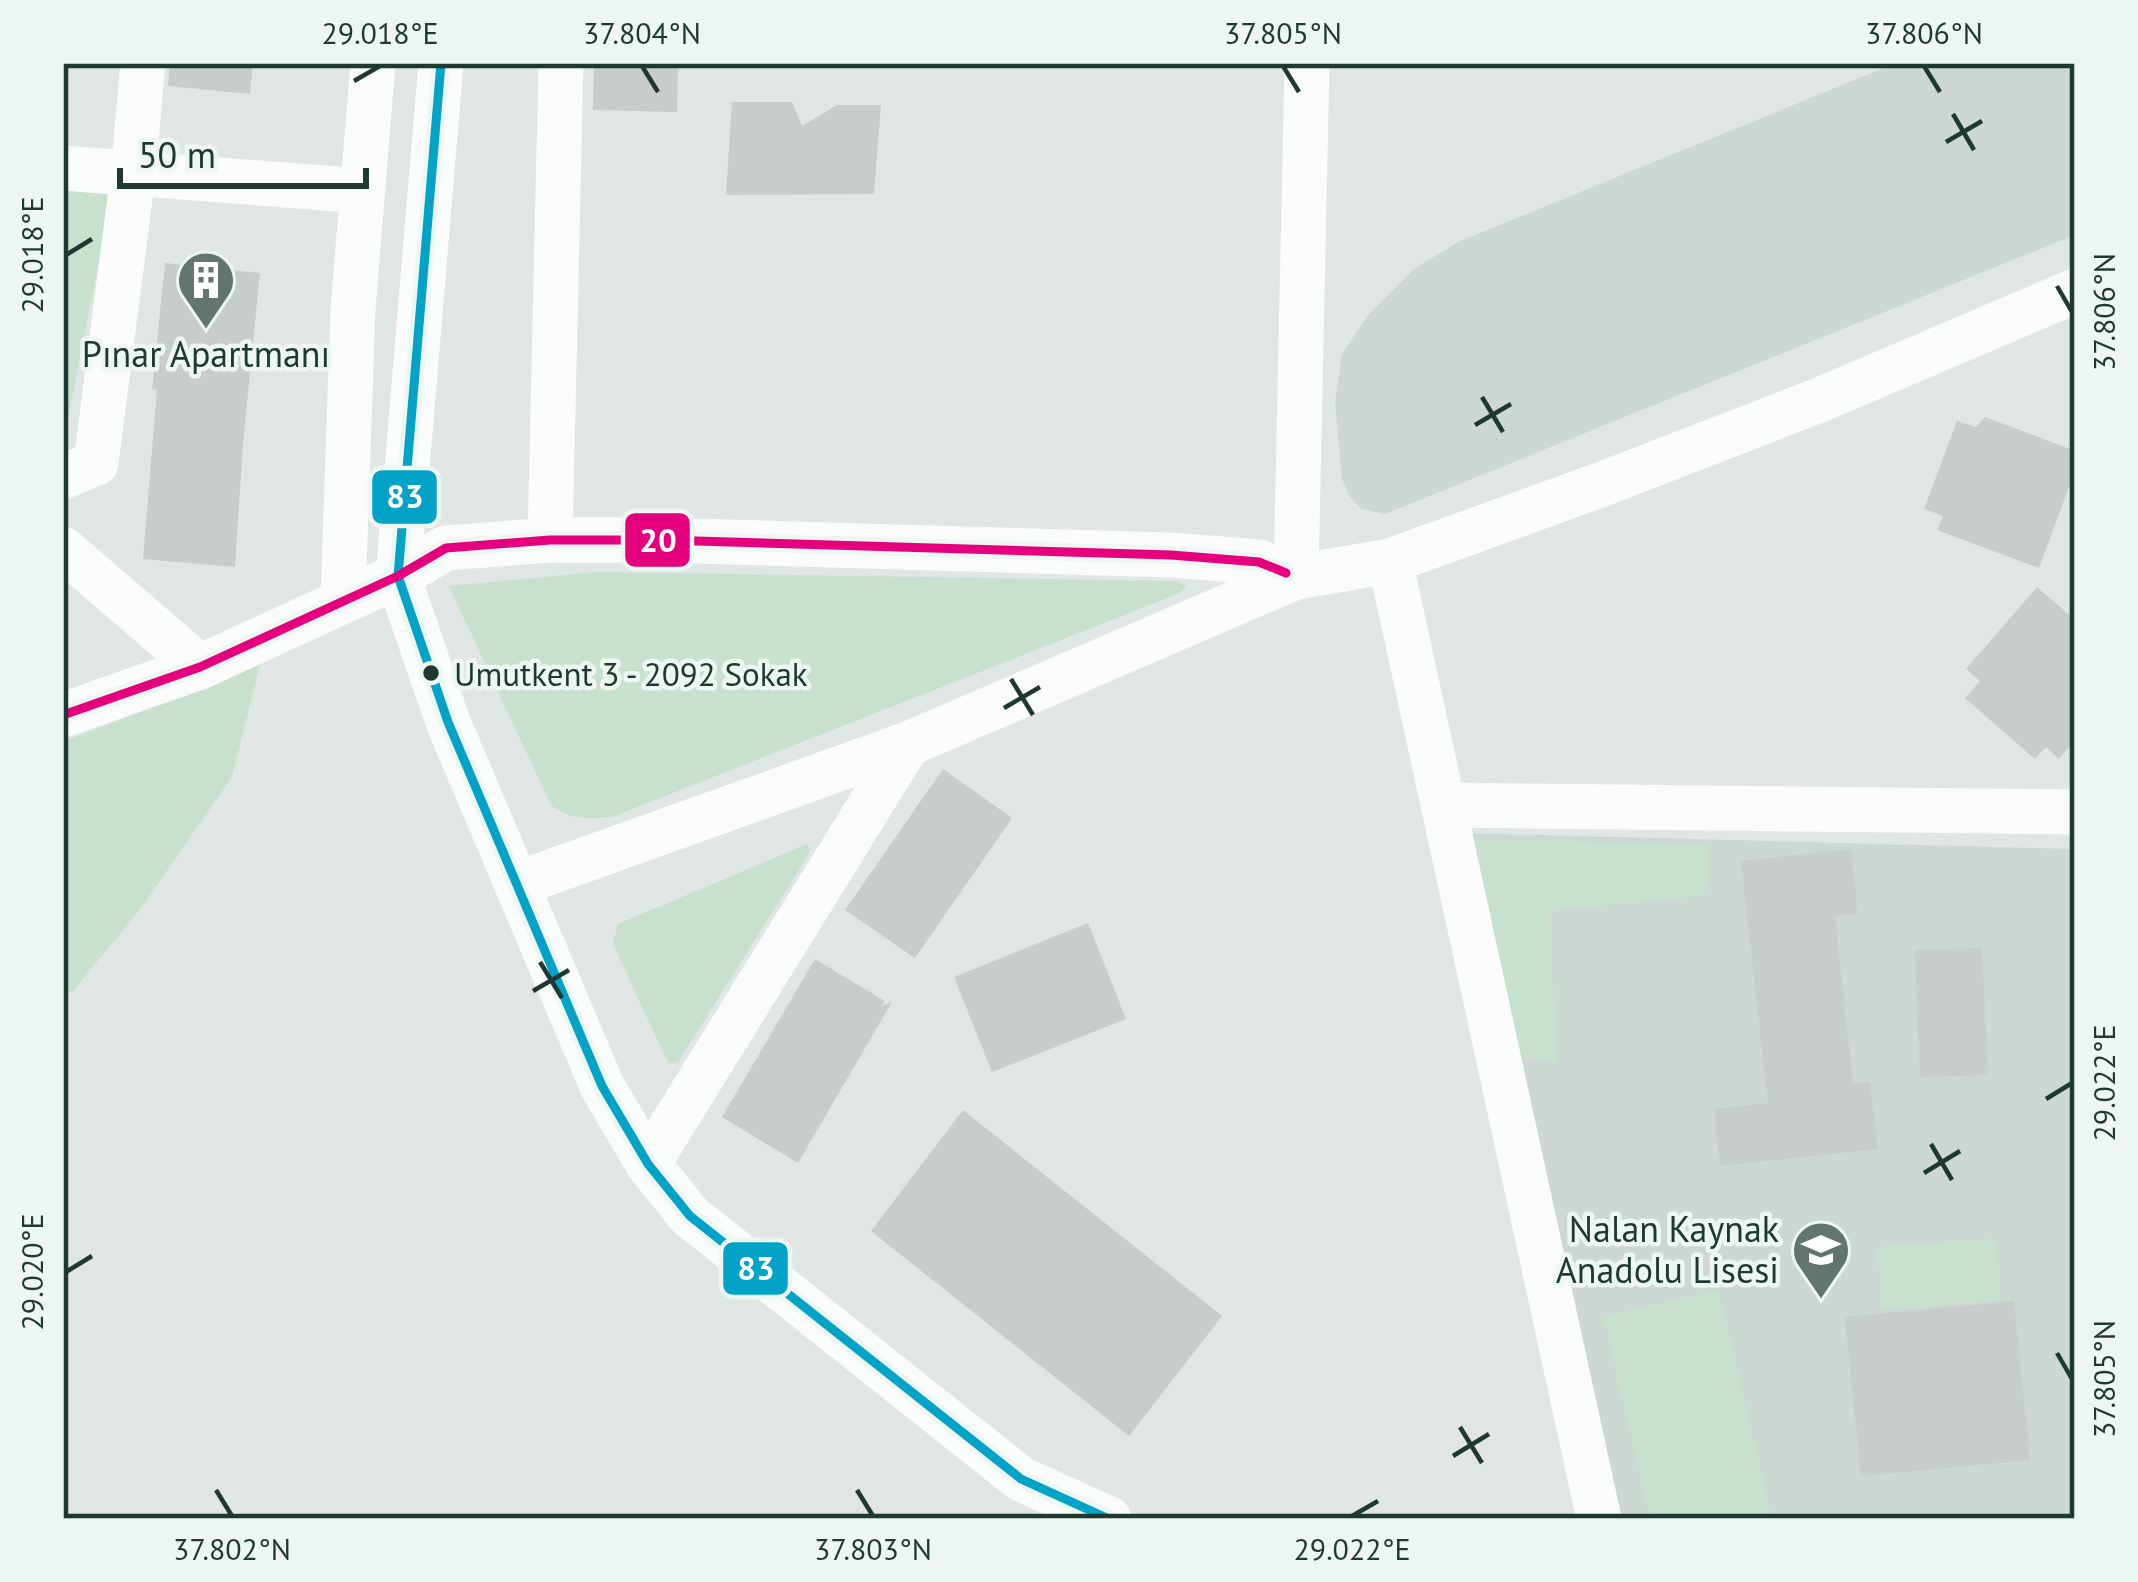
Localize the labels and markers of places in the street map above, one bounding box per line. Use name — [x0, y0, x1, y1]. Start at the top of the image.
building icon: Pınar Apartmanı — [175, 249, 237, 331]
place label: Pınar Apartmanı — [82, 330, 330, 377]
place label: Umutkent 3 - 2092 Sokak — [454, 652, 808, 695]
marker: Umutkent 3 - 2092 Sokak — [420, 662, 442, 684]
place label: Nalan Kaynak Anadolu Lisesi — [1556, 1205, 1779, 1293]
school or university icon: Nalan Kaynak Anadolu Lisesi — [1790, 1219, 1852, 1301]

